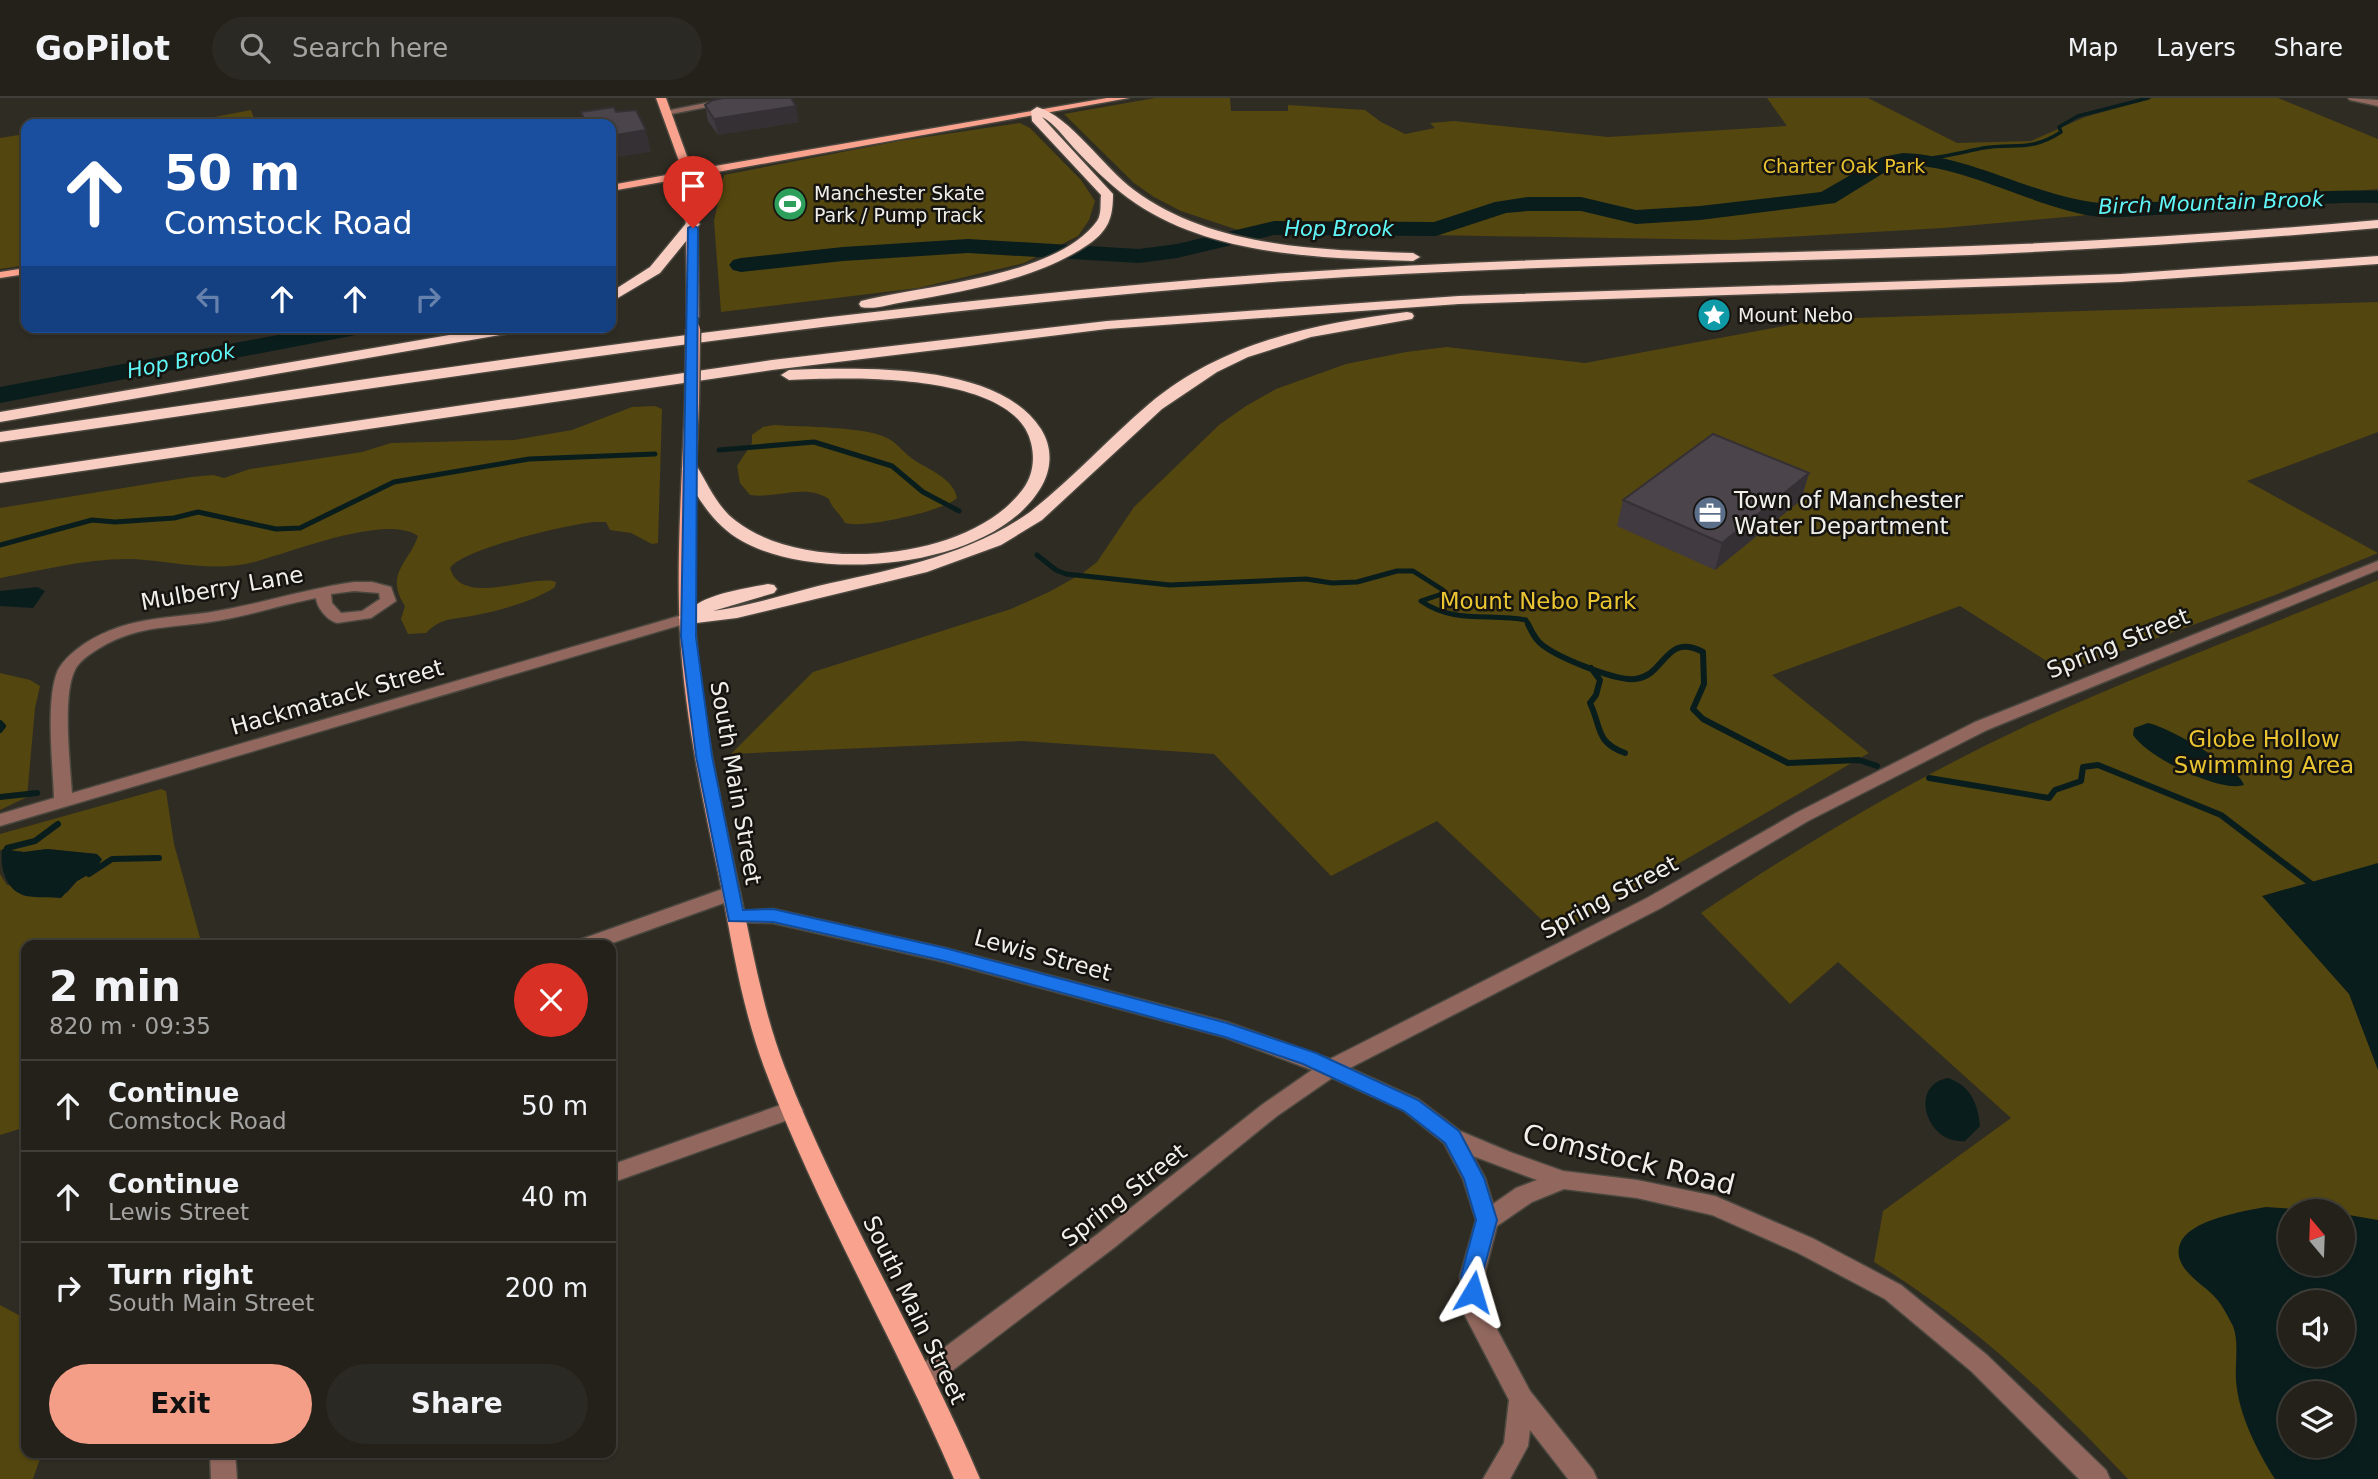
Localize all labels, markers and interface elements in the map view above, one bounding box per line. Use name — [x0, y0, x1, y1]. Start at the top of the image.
search box — [212, 17, 702, 80]
text: GoPilot — [35, 29, 170, 68]
icon: search — [236, 29, 274, 67]
text: Search here — [292, 33, 448, 63]
text: Map — [2068, 34, 2118, 62]
text: Layers — [2156, 34, 2236, 62]
text: Share — [2274, 34, 2343, 62]
text: 50 m — [164, 145, 300, 202]
icon: ahead — [49, 147, 140, 238]
park label: Charter Oak Park — [1763, 155, 1925, 177]
pin — [663, 156, 723, 228]
icon: arrive — [674, 167, 712, 205]
place label: Manchester Skate Park / Pump Track — [814, 182, 985, 226]
sports icon: Manchester Skate Park / Pump Track — [771, 185, 809, 223]
water label: Birch Mountain Brook — [2098, 187, 2325, 219]
text: Comstock Road — [164, 204, 412, 242]
water label: Hop Brook — [1284, 217, 1395, 241]
icon: left — [190, 280, 228, 318]
icon: ahead — [263, 280, 301, 318]
icon: ahead — [336, 280, 374, 318]
icon: right — [409, 280, 447, 318]
place icon: Mount Nebo — [1695, 296, 1733, 334]
place label: Mount Nebo — [1738, 304, 1853, 326]
water label: Hop Brook — [125, 339, 238, 383]
place label: Town of Manchester Water Department — [1733, 487, 1963, 539]
office icon: Town of Manchester Water Department — [1691, 494, 1729, 532]
street label: Mulberry Lane — [139, 561, 305, 615]
park label: Mount Nebo Park — [1440, 588, 1637, 614]
street label: Spring Street — [2043, 603, 2193, 683]
street label: Hackmatack Street — [228, 654, 446, 740]
street label: South Main Street — [705, 679, 767, 887]
park label: Globe Hollow Swimming Area — [2174, 726, 2354, 778]
street label: Spring Street — [1536, 850, 1682, 944]
street label: Lewis Street — [972, 924, 1114, 986]
text: 2 min — [49, 962, 181, 1011]
button: close — [514, 963, 588, 1037]
text: 820 m · 09:35 — [49, 1013, 211, 1039]
text: Continue — [108, 1078, 239, 1108]
icon: ahead — [49, 1087, 87, 1125]
text: 50 m — [521, 1091, 588, 1121]
text: Comstock Road — [108, 1108, 287, 1134]
street label: Comstock Road — [1519, 1117, 1738, 1202]
street label: Spring Street — [1056, 1138, 1192, 1252]
text: Continue — [108, 1169, 239, 1199]
icon: ahead — [49, 1178, 87, 1216]
text: 40 m — [521, 1182, 588, 1212]
text: Lewis Street — [108, 1199, 249, 1225]
north arrow — [2278, 1199, 2356, 1276]
map controls — [2278, 1199, 2355, 1458]
street label: South Main Street — [858, 1212, 972, 1408]
position arrow — [1436, 1255, 1510, 1329]
text: Turn right — [108, 1260, 253, 1290]
icon: right — [49, 1269, 87, 1307]
text: 200 m — [505, 1273, 588, 1303]
text: South Main Street — [108, 1290, 314, 1316]
button: sound — [2278, 1290, 2355, 1367]
button: Exit — [49, 1364, 312, 1444]
button: Share — [326, 1364, 588, 1444]
button: layers — [2278, 1381, 2355, 1458]

